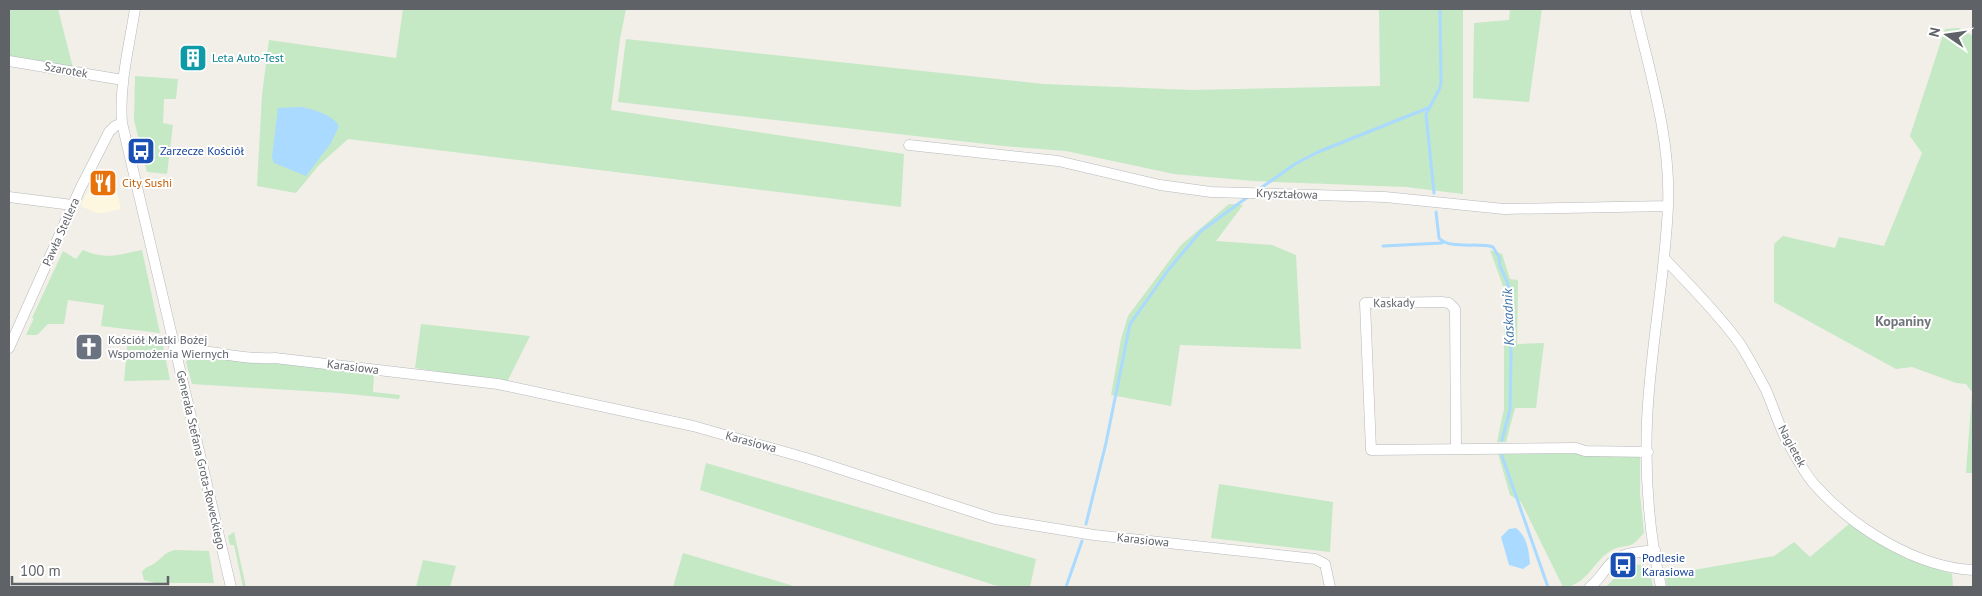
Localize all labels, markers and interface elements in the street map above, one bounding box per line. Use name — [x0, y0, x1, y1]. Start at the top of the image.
north arrow — [1922, 10, 1972, 60]
text: N — [1925, 26, 1944, 39]
building icon: Leta Auto-Test — [178, 43, 208, 73]
place label: Leta Auto-Test — [212, 50, 284, 65]
street label: Szarotek — [43, 58, 89, 81]
bus stop icon: Zarzecze Kościół — [126, 136, 156, 166]
place label: Zarzecze Kościół — [160, 143, 244, 158]
restaurant icon: City Sushi — [88, 168, 118, 198]
place label: City Sushi — [122, 175, 172, 190]
street label: Kryształowa — [1256, 185, 1318, 202]
street label: Pawła Stellera — [39, 195, 82, 268]
water label: Kaskadnik — [1498, 287, 1518, 346]
street label: Kaskady — [1373, 295, 1415, 310]
district label: Kopaniny — [1875, 312, 1931, 330]
church icon: Kościół Matki Bożej Wspomożenia Wiernych — [74, 332, 104, 362]
place label: Kościół Matki Bożej Wspomożenia Wiernych — [108, 332, 229, 361]
street label: Karasiowa — [326, 356, 380, 377]
street label: Generała Stefana Grota-Roweckiego — [174, 369, 229, 551]
street label: Nagietek — [1775, 422, 1810, 470]
street label: Karasiowa — [724, 428, 778, 456]
street label: Karasiowa — [1116, 529, 1170, 550]
bus stop icon: Podlesie Karasiowa — [1608, 550, 1638, 580]
place label: Podlesie Karasiowa — [1642, 550, 1694, 579]
scale bar — [12, 554, 169, 586]
text: 100 m — [20, 561, 61, 580]

